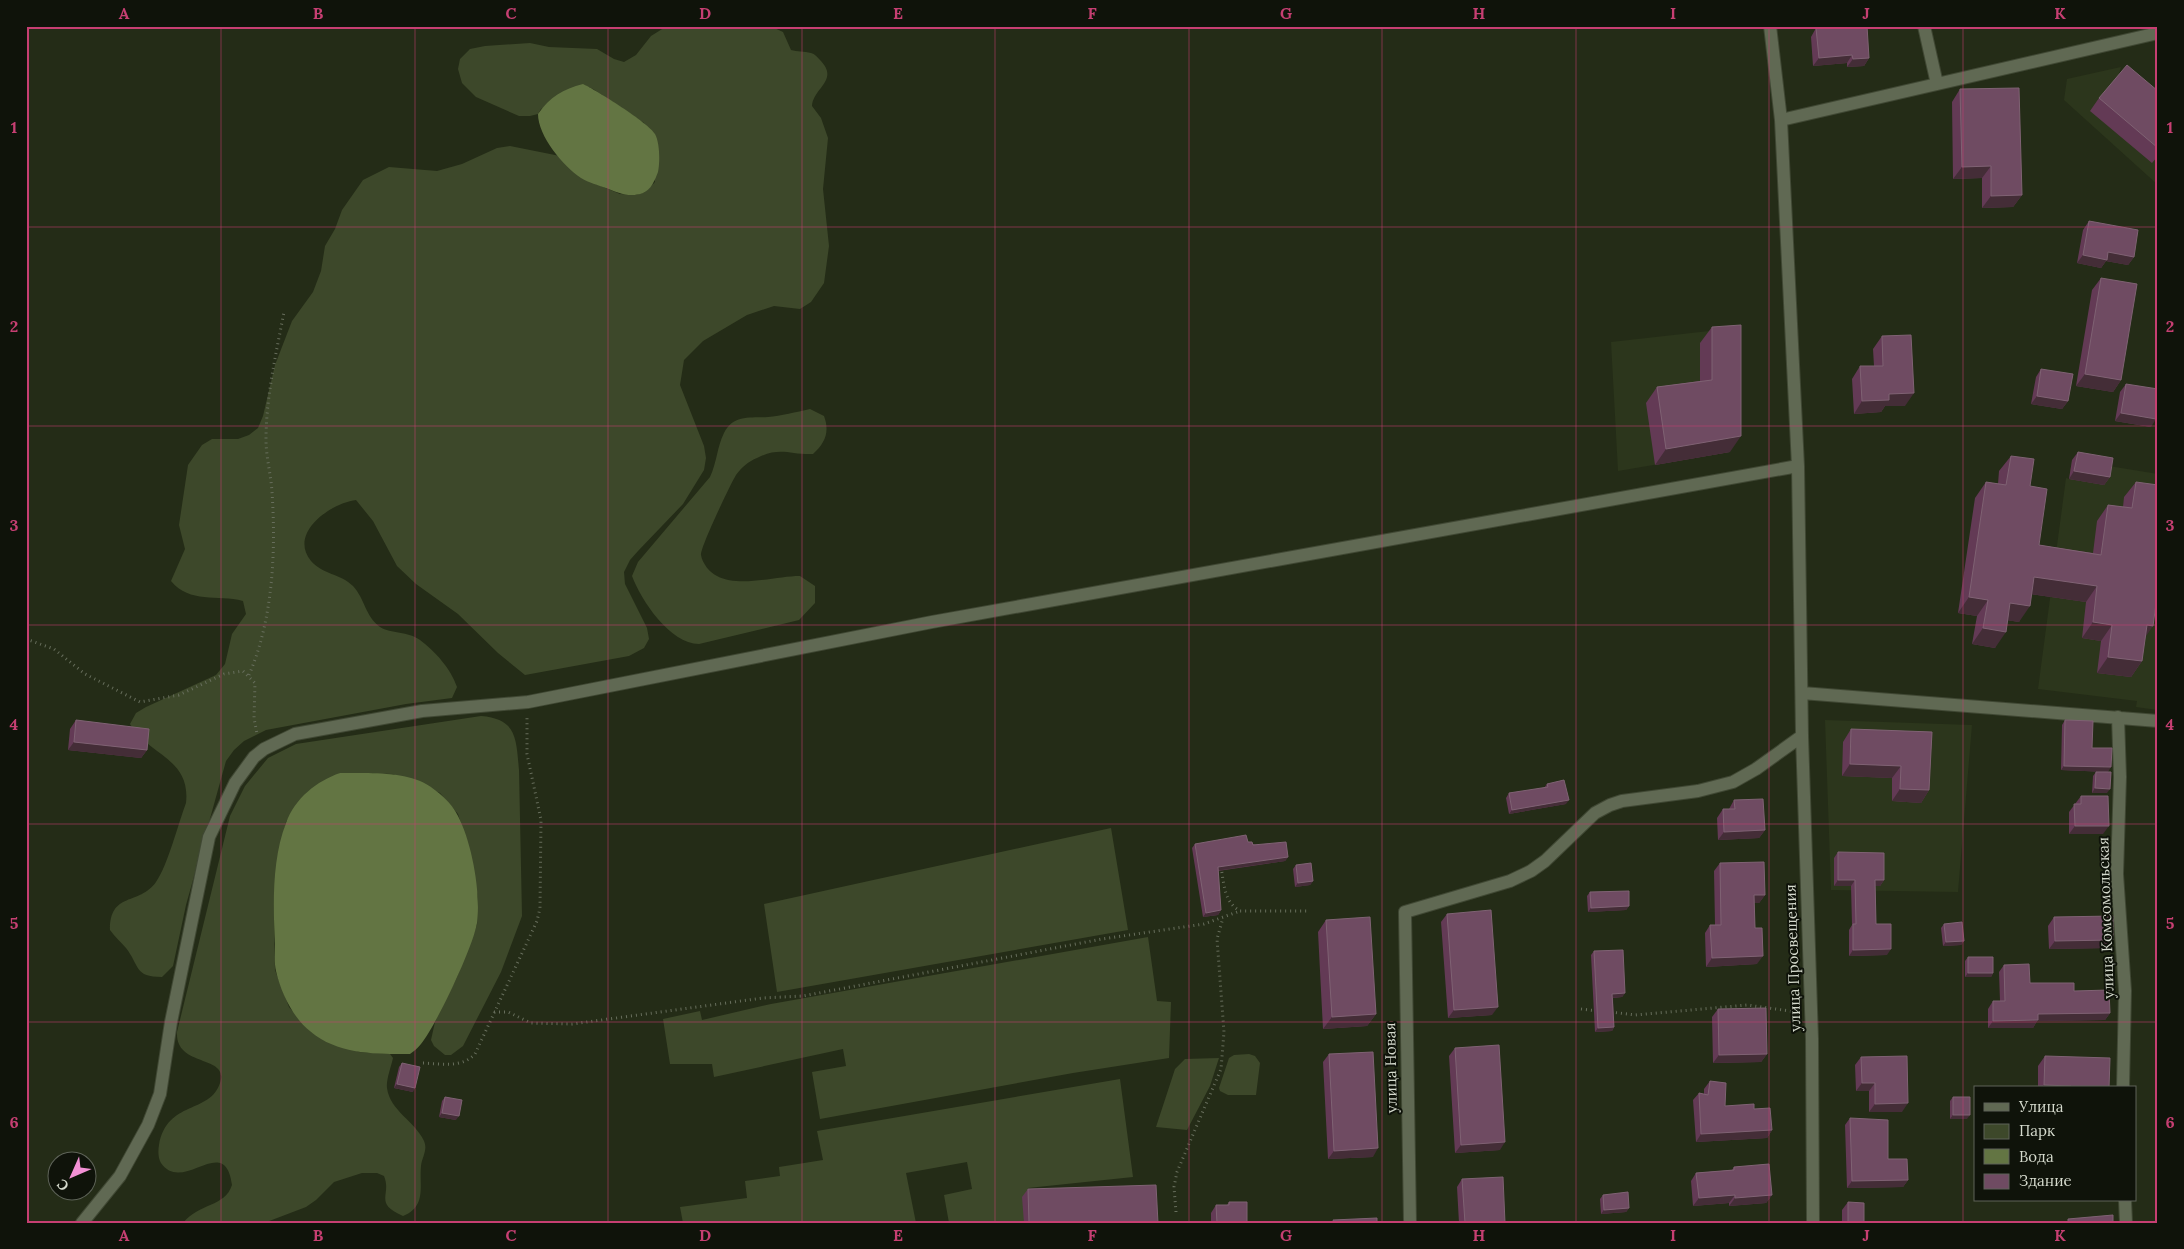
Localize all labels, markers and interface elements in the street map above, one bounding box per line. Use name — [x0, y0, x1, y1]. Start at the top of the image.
text: A — [119, 3, 130, 23]
text: B — [313, 3, 324, 23]
text: C — [505, 3, 517, 23]
text: D — [699, 3, 711, 23]
text: E — [893, 3, 903, 23]
text: F — [1087, 3, 1097, 23]
text: G — [1280, 3, 1292, 23]
text: H — [1473, 3, 1486, 23]
text: I — [1670, 3, 1676, 23]
text: J — [1862, 3, 1870, 23]
text: K — [2054, 3, 2066, 23]
text: 1 — [11, 117, 17, 137]
text: 1 — [2167, 117, 2173, 137]
text: 2 — [10, 316, 18, 336]
text: 2 — [2166, 316, 2174, 336]
text: 3 — [10, 515, 19, 535]
text: 3 — [2166, 515, 2175, 535]
text: 4 — [10, 714, 19, 734]
text: 4 — [2166, 714, 2175, 734]
street label: улица Комсомольская — [2093, 837, 2118, 999]
street label: улица Просвещения — [1780, 884, 1805, 1032]
text: 5 — [10, 913, 19, 933]
text: 5 — [2166, 913, 2175, 933]
street label: улица Новая — [1380, 1022, 1401, 1114]
legend — [1974, 1086, 2136, 1202]
text: Улица — [2018, 1097, 2064, 1116]
text: 6 — [9, 1112, 19, 1132]
text: 6 — [2165, 1112, 2175, 1132]
text: Парк — [2019, 1121, 2055, 1140]
text: Вода — [2019, 1147, 2054, 1166]
north arrow — [48, 1152, 98, 1202]
text: Здание — [2019, 1171, 2072, 1190]
text: С — [53, 1175, 73, 1195]
text: A — [119, 1225, 130, 1245]
text: B — [313, 1225, 324, 1245]
text: C — [505, 1225, 517, 1245]
text: D — [699, 1225, 711, 1245]
text: E — [893, 1225, 903, 1245]
text: F — [1087, 1225, 1097, 1245]
text: G — [1280, 1225, 1292, 1245]
text: H — [1473, 1225, 1486, 1245]
text: I — [1670, 1225, 1676, 1245]
text: J — [1862, 1225, 1870, 1245]
text: K — [2054, 1225, 2066, 1245]

